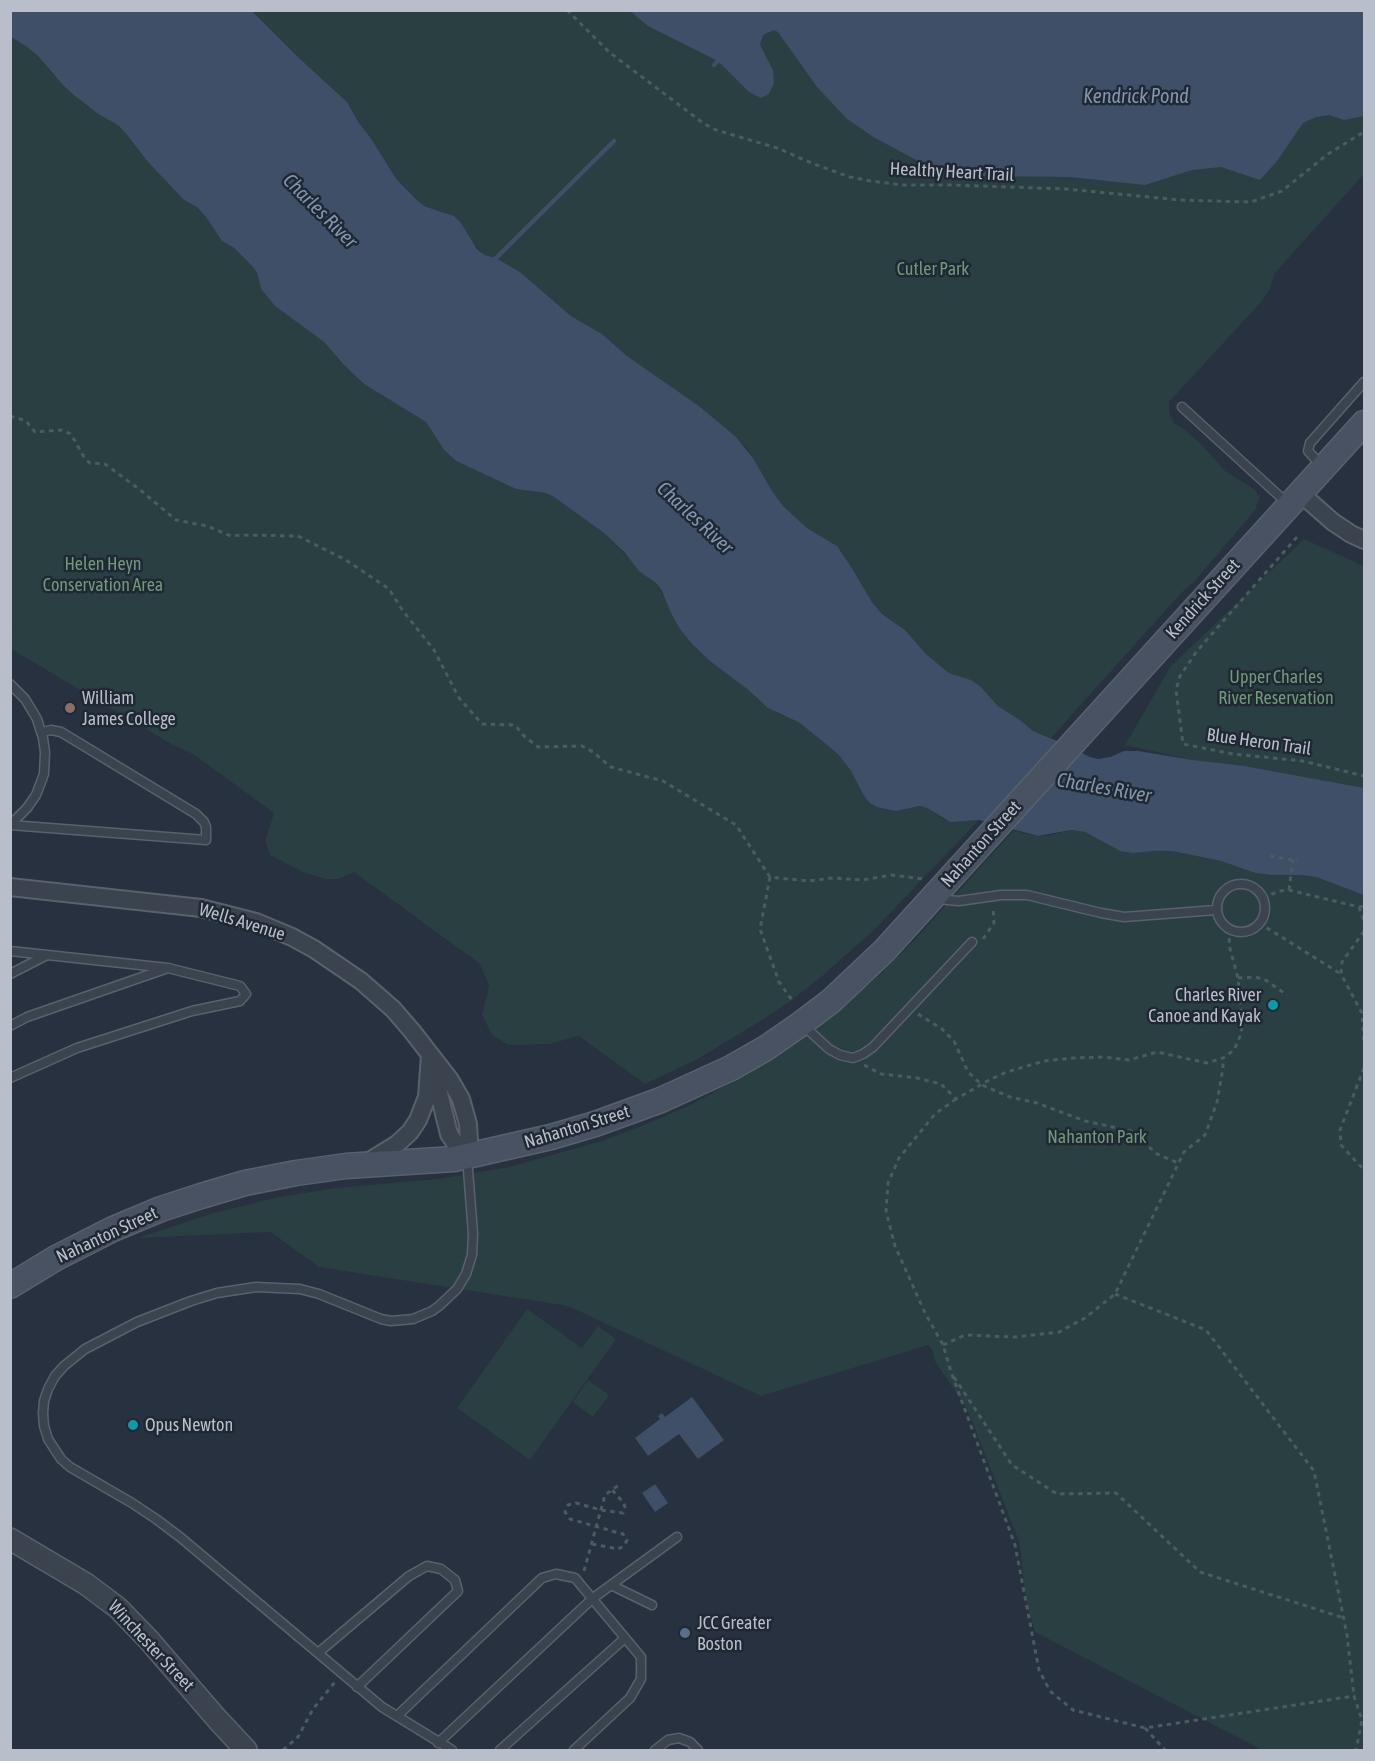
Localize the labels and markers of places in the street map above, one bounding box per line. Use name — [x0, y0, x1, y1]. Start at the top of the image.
place label: William James College — [82, 687, 176, 730]
marker: William James College — [63, 701, 77, 715]
place label: Charles River Canoe and Kayak — [1148, 984, 1261, 1026]
marker: Charles River Canoe and Kayak — [1266, 998, 1280, 1012]
place label: Opus Newton — [145, 1414, 233, 1436]
marker: Opus Newton — [126, 1418, 140, 1432]
place label: JCC Greater Boston — [697, 1612, 771, 1654]
marker: JCC Greater Boston — [678, 1626, 692, 1640]

